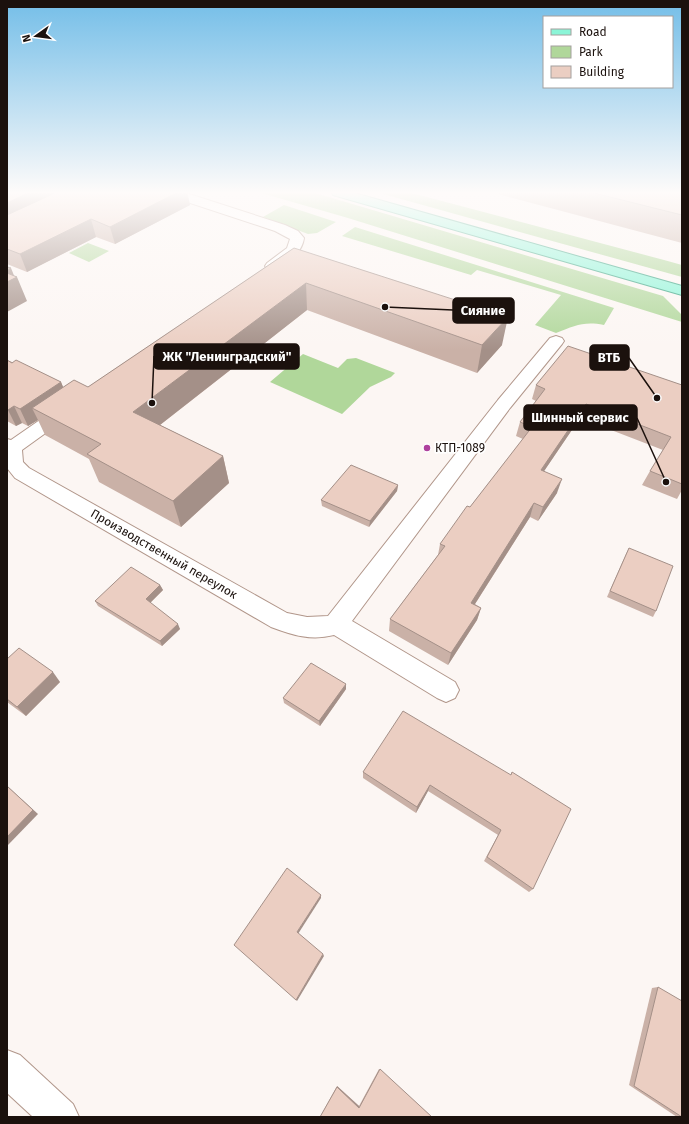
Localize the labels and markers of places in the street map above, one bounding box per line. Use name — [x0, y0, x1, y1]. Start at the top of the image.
callout: Сияние — [453, 298, 514, 323]
callout: ЖК "Ленинградский" — [154, 344, 299, 369]
callout: ВТБ — [590, 345, 629, 370]
callout: Шинный сервис — [524, 405, 637, 430]
place label: КТП-1089 — [435, 441, 485, 455]
marker: КТП-1089 — [422, 443, 432, 453]

